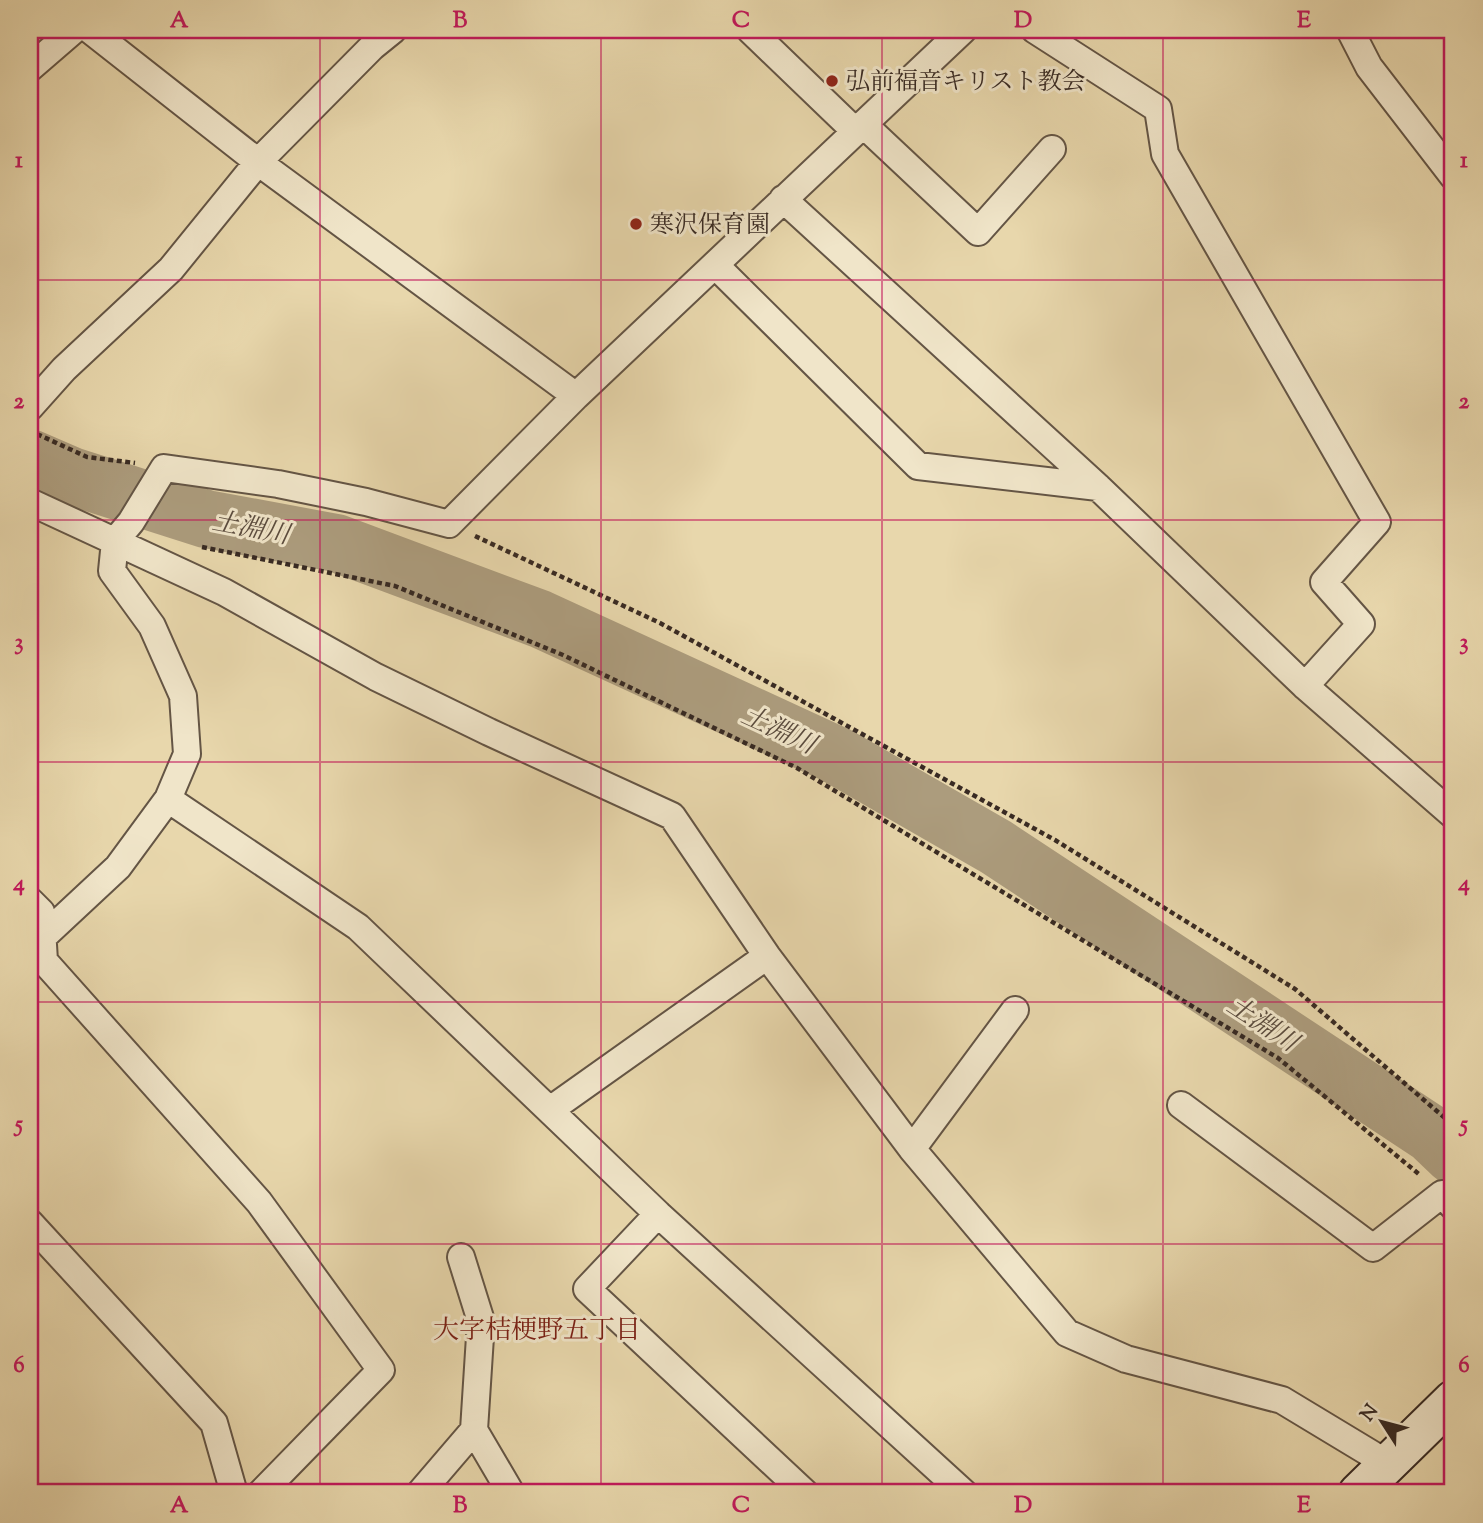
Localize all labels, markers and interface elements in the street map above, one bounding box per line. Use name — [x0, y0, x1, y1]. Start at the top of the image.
text: A — [170, 5, 189, 38]
text: B — [453, 5, 468, 38]
text: C — [732, 5, 750, 38]
text: D — [1014, 5, 1032, 38]
text: E — [1297, 5, 1311, 38]
place label: 弘前福音キリスト教会 — [846, 66, 1086, 100]
marker: 弘前福音キリスト教会 — [824, 73, 840, 89]
text: 1 — [15, 145, 23, 178]
text: 1 — [1460, 145, 1468, 178]
place label: 寒沢保育園 — [650, 209, 770, 243]
marker: 寒沢保育園 — [628, 216, 644, 232]
text: 2 — [14, 386, 25, 419]
text: 2 — [1459, 386, 1470, 419]
water label: 土淵川 — [209, 504, 295, 556]
text: 3 — [14, 627, 24, 660]
text: 3 — [1459, 627, 1469, 660]
water label: 土淵川 — [735, 698, 824, 766]
text: 4 — [12, 868, 25, 901]
text: 4 — [1457, 868, 1470, 901]
water label: 土淵川 — [1219, 988, 1307, 1063]
text: 5 — [13, 1109, 23, 1142]
text: 5 — [1458, 1109, 1468, 1142]
district label: 大字桔梗野五丁目 — [433, 1313, 641, 1350]
text: 6 — [13, 1350, 25, 1383]
text: 6 — [1458, 1350, 1470, 1383]
north arrow — [1346, 1386, 1416, 1456]
text: N — [1355, 1399, 1386, 1428]
text: A — [170, 1490, 189, 1523]
text: B — [453, 1490, 468, 1523]
text: C — [732, 1490, 750, 1523]
text: D — [1014, 1490, 1032, 1523]
text: E — [1297, 1490, 1311, 1523]

